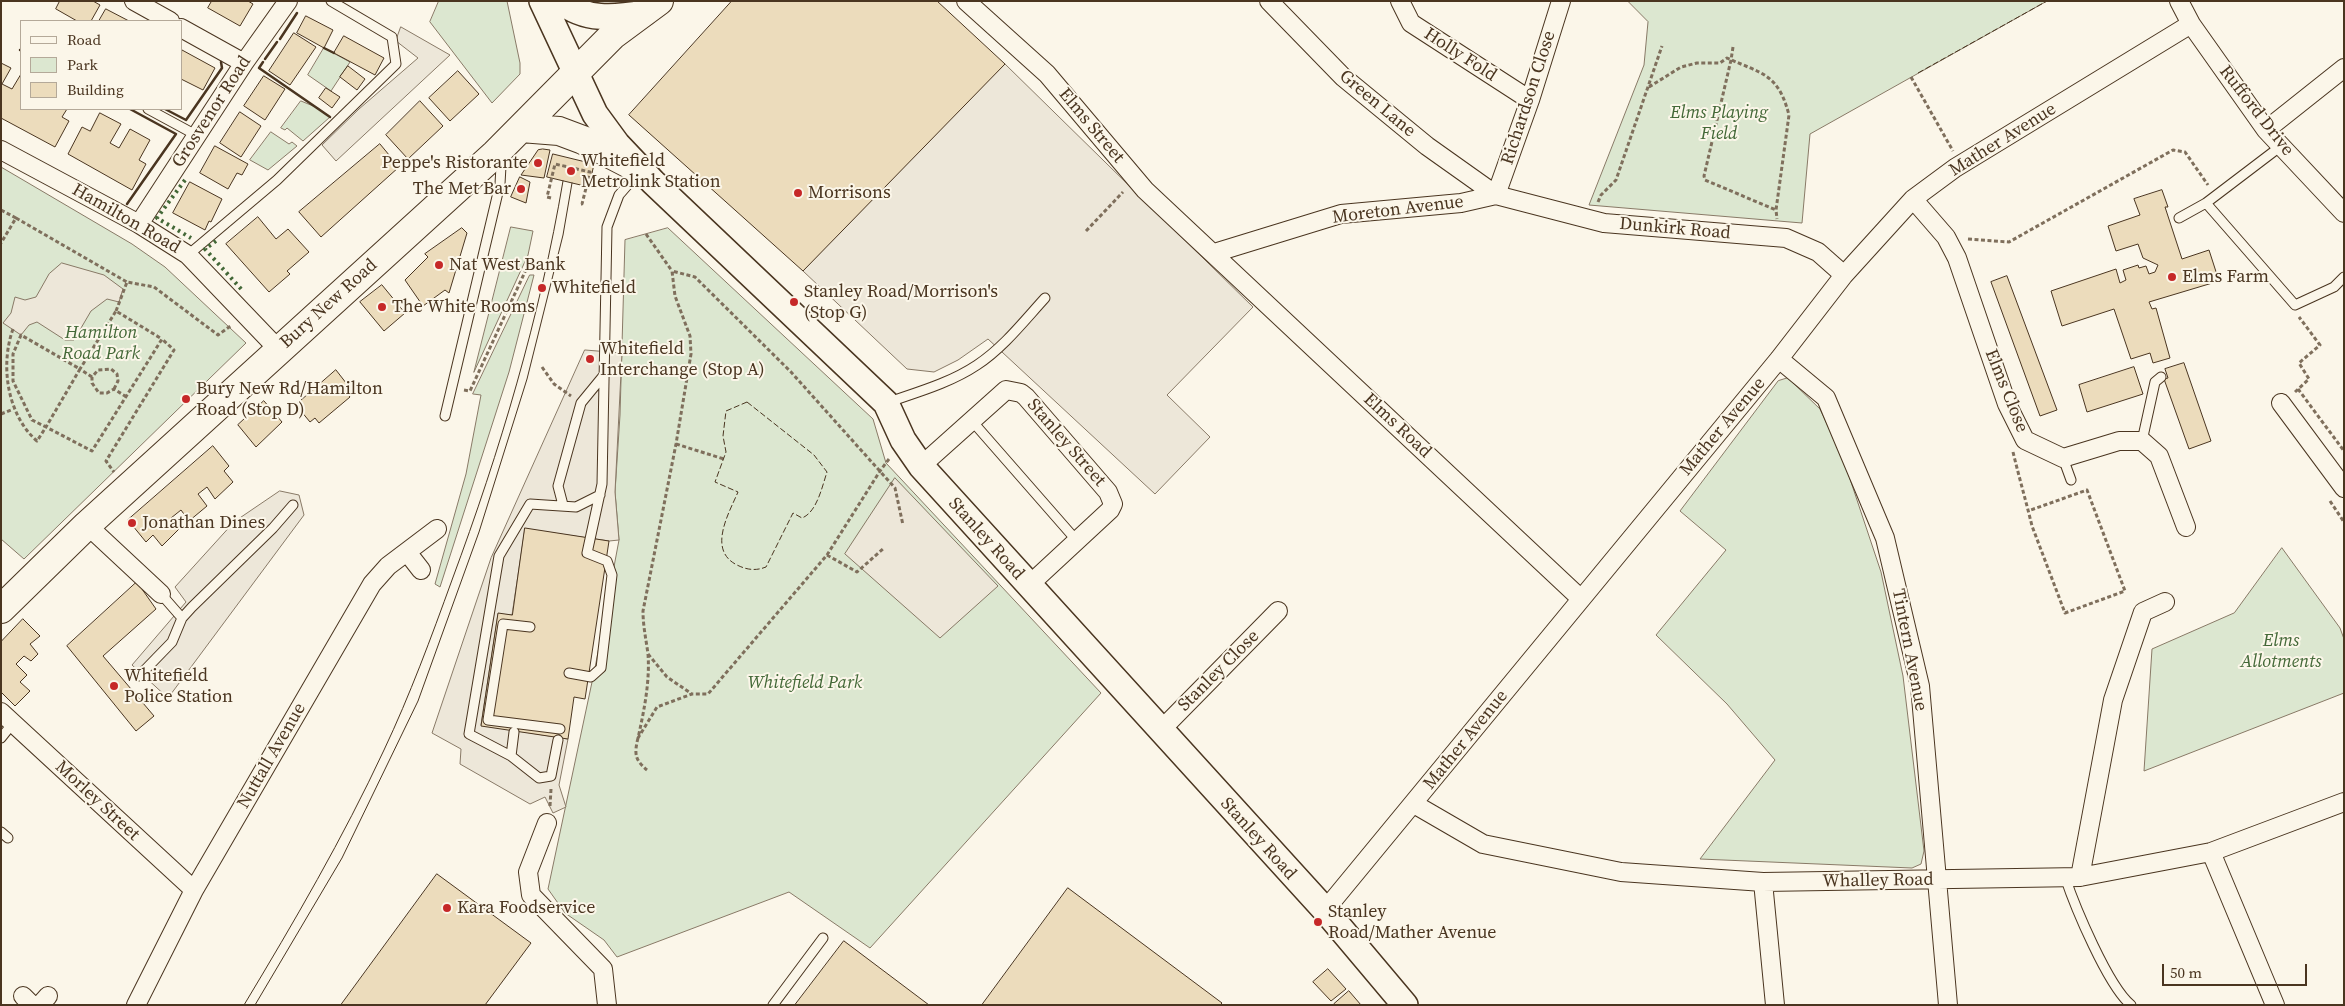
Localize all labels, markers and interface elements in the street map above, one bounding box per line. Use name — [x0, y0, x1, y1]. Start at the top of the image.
legend — [20, 20, 182, 110]
street label: Holly Fold — [1420, 23, 1500, 87]
street label: Richardson Close — [1497, 28, 1561, 168]
text: Road — [67, 29, 101, 50]
street label: Grosvenor Road — [168, 52, 256, 172]
text: Park — [67, 54, 98, 75]
street label: Rufford Drive — [2214, 62, 2298, 160]
street label: Green Lane — [1334, 66, 1420, 142]
text: Building — [67, 79, 124, 100]
street label: Elms Street — [1053, 84, 1129, 168]
street label: Mather Avenue — [1946, 99, 2060, 181]
park label: Elms Playing Field — [1670, 102, 1768, 144]
place label: Whitefield Metrolink Station — [581, 150, 721, 192]
place label: Peppe's Ristorante — [381, 152, 528, 174]
marker: Peppe's Ristorante — [532, 157, 544, 169]
marker: Whitefield Metrolink Station — [565, 165, 577, 177]
place label: The Met Bar — [413, 178, 511, 200]
street label: Hamilton Road — [68, 179, 184, 259]
place label: Morrisons — [808, 182, 891, 204]
marker: The Met Bar — [515, 183, 527, 195]
marker: Morrisons — [792, 187, 804, 199]
street label: Moreton Avenue — [1331, 191, 1465, 229]
street label: Dunkirk Road — [1618, 213, 1732, 245]
place label: Nat West Bank — [449, 254, 565, 276]
street label: Bury New Road — [276, 255, 382, 353]
marker: Nat West Bank — [433, 259, 445, 271]
place label: Elms Farm — [2182, 266, 2269, 288]
marker: Elms Farm — [2166, 271, 2178, 283]
place label: Whitefield — [552, 277, 636, 299]
place label: Stanley Road/Morrison's (Stop G) — [804, 281, 998, 324]
marker: Whitefield — [536, 282, 548, 294]
place label: The White Rooms — [392, 296, 535, 318]
marker: Stanley Road/Morrison's (Stop G) — [788, 296, 800, 308]
marker: The White Rooms — [376, 301, 388, 313]
park label: Hamilton Road Park — [62, 322, 140, 364]
place label: Whitefield Interchange (Stop A) — [600, 338, 765, 380]
street label: Elms Close — [1979, 346, 2033, 436]
marker: Whitefield Interchange (Stop A) — [584, 353, 596, 365]
street label: Mather Avenue — [1676, 373, 1770, 481]
place label: Bury New Rd/Hamilton Road (Stop D) — [196, 378, 383, 420]
street label: Elms Road — [1358, 389, 1436, 463]
marker: Bury New Rd/Hamilton Road (Stop D) — [180, 393, 192, 405]
street label: Stanley Street — [1022, 395, 1110, 491]
street label: Stanley Road — [943, 493, 1029, 585]
place label: Jonathan Dines — [142, 512, 265, 534]
marker: Jonathan Dines — [126, 517, 138, 529]
street label: Tintern Avenue — [1887, 587, 1931, 713]
street label: Stanley Close — [1174, 626, 1264, 716]
park label: Elms Allotments — [2241, 630, 2321, 672]
place label: Whitefield Police Station — [124, 665, 233, 708]
park label: Whitefield Park — [748, 672, 862, 694]
marker: Whitefield Police Station — [108, 680, 120, 692]
street label: Mather Avenue — [1419, 686, 1513, 794]
street label: Nuttall Avenue — [233, 699, 311, 813]
street label: Morley Street — [50, 756, 144, 846]
street label: Stanley Road — [1215, 793, 1301, 885]
street label: Whalley Road — [1822, 869, 1934, 893]
place label: Kara Foodservice — [457, 897, 596, 919]
place label: Stanley Road/Mather Avenue — [1328, 901, 1497, 944]
marker: Kara Foodservice — [441, 902, 453, 914]
marker: Stanley Road/Mather Avenue — [1312, 916, 1324, 928]
scale bar — [2165, 954, 2310, 986]
text: 50 m — [2170, 962, 2202, 983]

